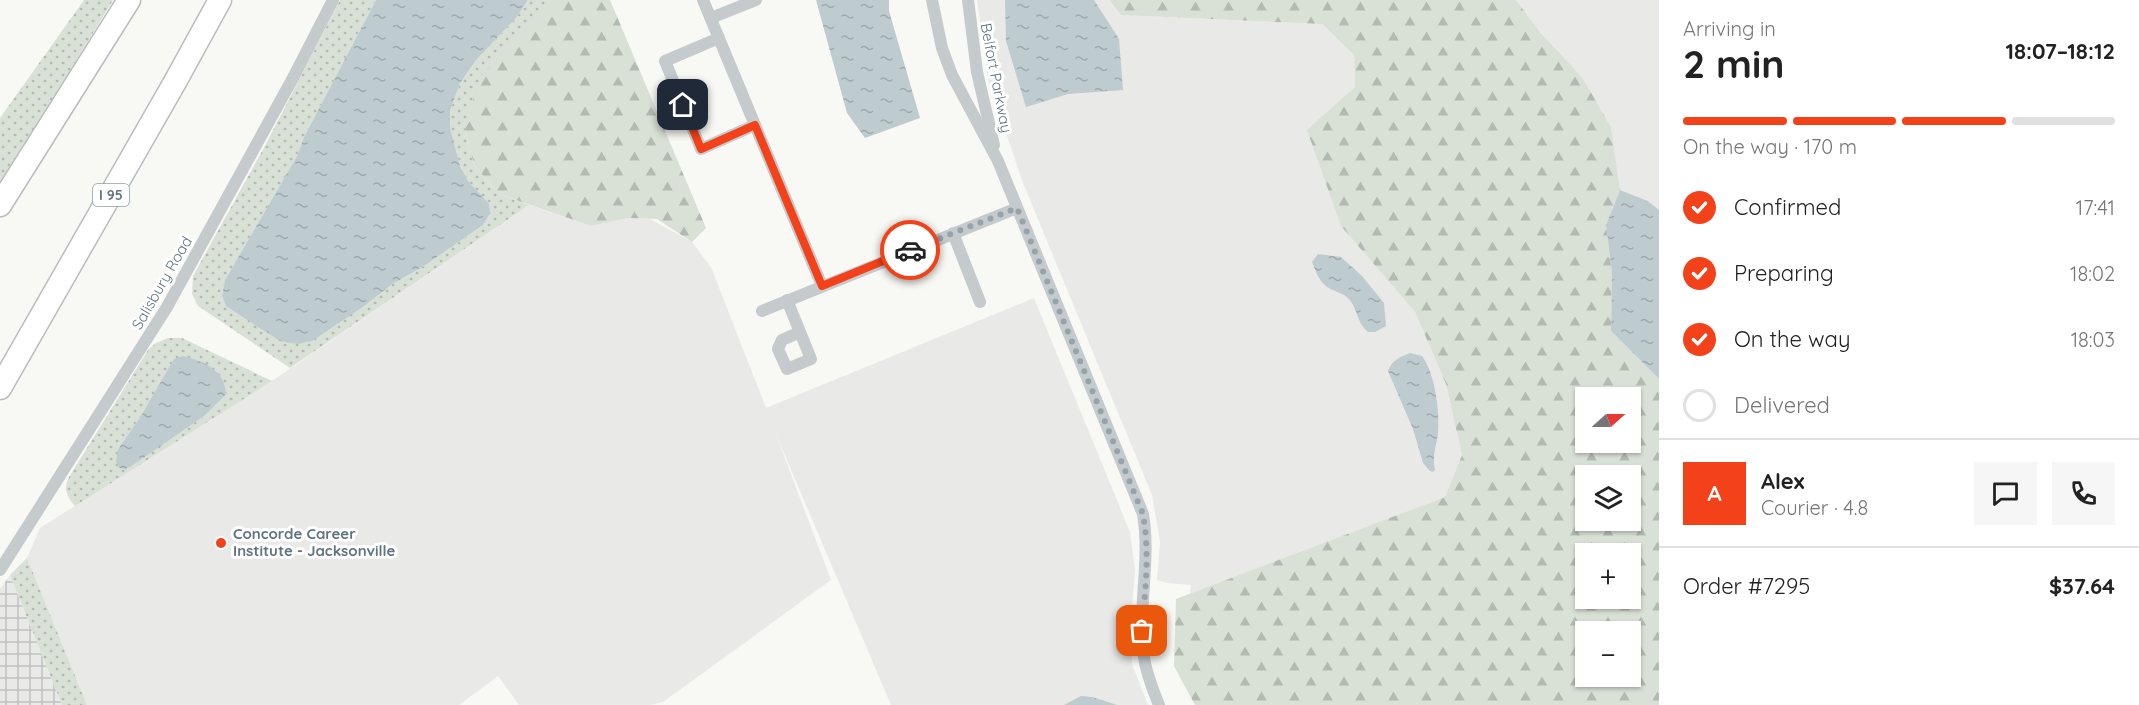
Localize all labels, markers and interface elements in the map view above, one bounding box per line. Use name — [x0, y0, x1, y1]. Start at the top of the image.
text: Arriving in — [1683, 16, 1776, 41]
street label: Belfort Parkway — [977, 21, 1016, 134]
text: 18:07–18:12 — [2006, 37, 2115, 65]
text: 2 min — [1683, 39, 1785, 88]
pin — [657, 79, 708, 130]
icon: home — [666, 88, 699, 121]
text: On the way · 170 m — [1683, 134, 1857, 159]
road number: I 95 — [93, 184, 129, 206]
icon: check — [1683, 191, 1716, 224]
text: Confirmed — [1734, 193, 1841, 221]
text: 17:41 — [2076, 195, 2115, 220]
courier — [880, 220, 940, 280]
street label: Salisbury Road — [127, 233, 196, 333]
icon: car — [894, 234, 927, 267]
icon: check — [1683, 257, 1716, 290]
text: Preparing — [1734, 259, 1834, 287]
text: 18:02 — [2070, 261, 2115, 286]
icon: check — [1683, 323, 1716, 356]
text: On the way — [1734, 325, 1850, 353]
text: 18:03 — [2071, 327, 2115, 352]
north arrow — [1575, 387, 1641, 453]
map controls — [1575, 387, 1641, 687]
text: Delivered — [1734, 391, 1830, 419]
button: chat — [1974, 462, 2037, 525]
button: phone — [2052, 462, 2115, 525]
button: layers — [1575, 465, 1641, 531]
text: Alex — [1761, 467, 1804, 495]
text: A — [1707, 479, 1722, 507]
text: Courier · 4.8 — [1761, 495, 1868, 520]
place label: Concorde Career Institute - Jacksonville — [233, 524, 395, 560]
marker: Concorde Career Institute - Jacksonville — [214, 536, 228, 550]
button: + — [1575, 543, 1641, 609]
text: Order #7295 — [1683, 572, 1810, 600]
text: $37.64 — [2049, 572, 2115, 600]
pin — [1116, 605, 1167, 656]
icon: bag — [1125, 614, 1158, 647]
button: − — [1575, 621, 1641, 687]

